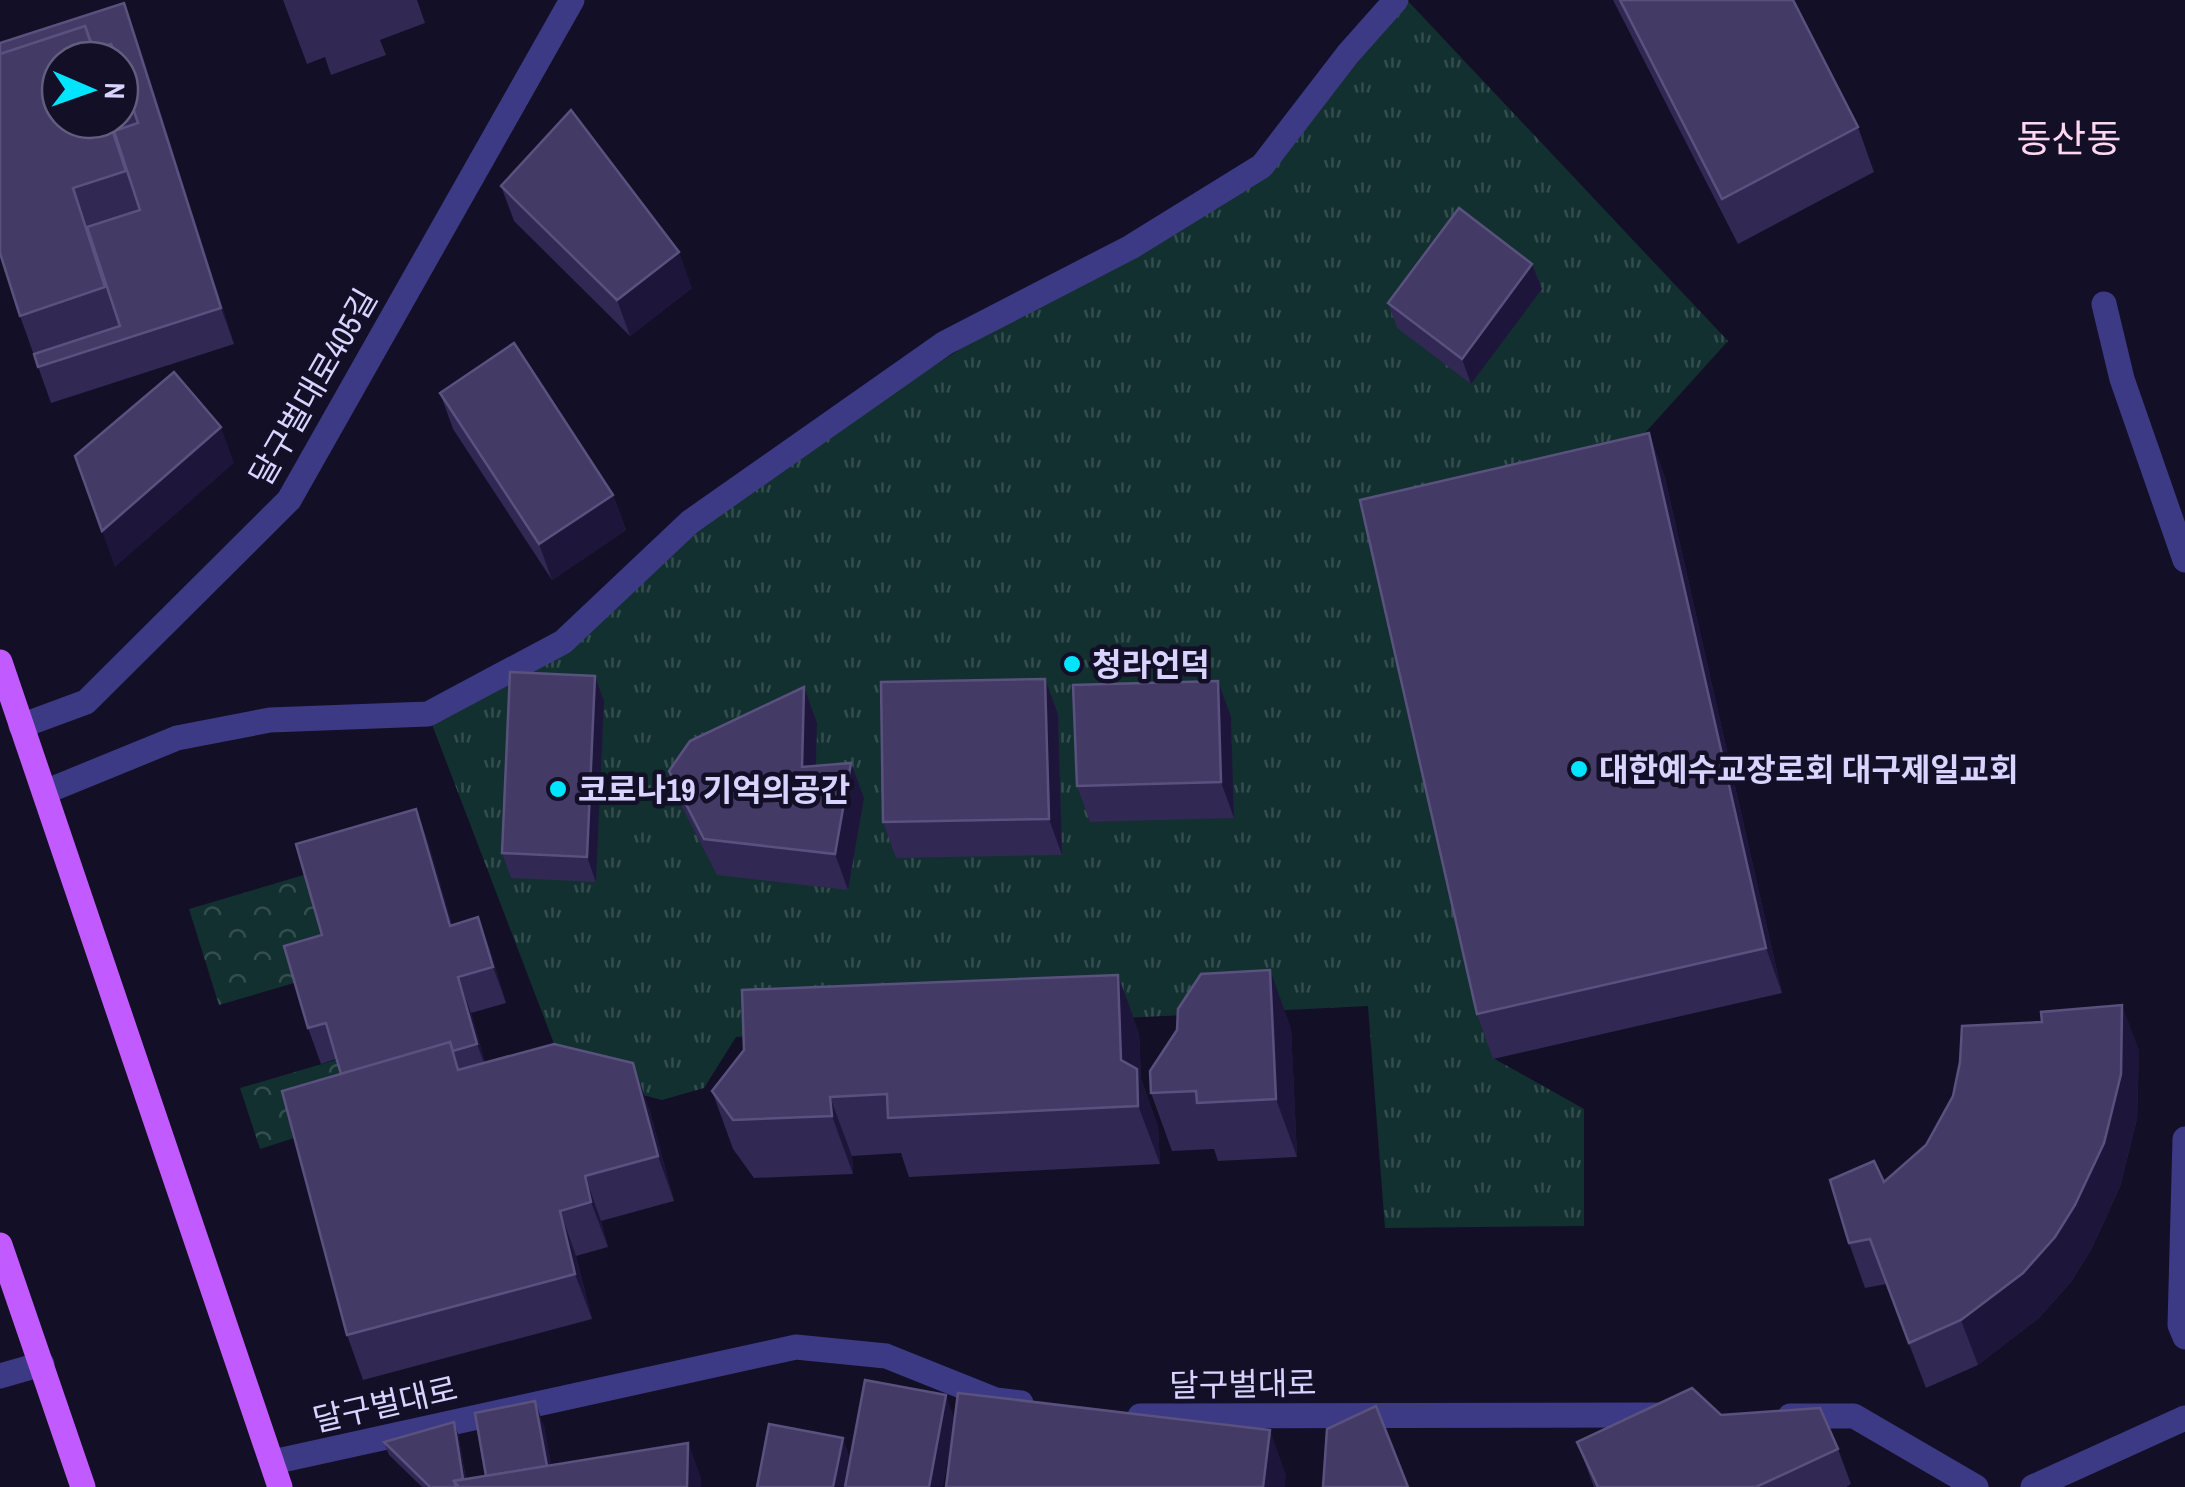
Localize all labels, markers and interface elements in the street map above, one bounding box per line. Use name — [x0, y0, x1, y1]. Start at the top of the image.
north arrow — [40, 40, 140, 140]
text: N — [96, 82, 134, 100]
district label: 동산동 — [2017, 113, 2121, 164]
street label: 달구벌대로405길 — [239, 281, 387, 493]
place label: 청라언덕 — [1092, 643, 1210, 686]
marker: 청라언덕 — [1061, 653, 1083, 675]
place label: 대한예수교장로회 대구제일교회 — [1599, 748, 2018, 791]
marker: 대한예수교장로회 대구제일교회 — [1568, 758, 1590, 780]
place label: 코로나19 기억의공간 — [578, 768, 850, 811]
marker: 코로나19 기억의공간 — [547, 778, 569, 800]
street label: 달구벌대로 — [1169, 1361, 1317, 1407]
street label: 달구벌대로 — [308, 1366, 462, 1442]

